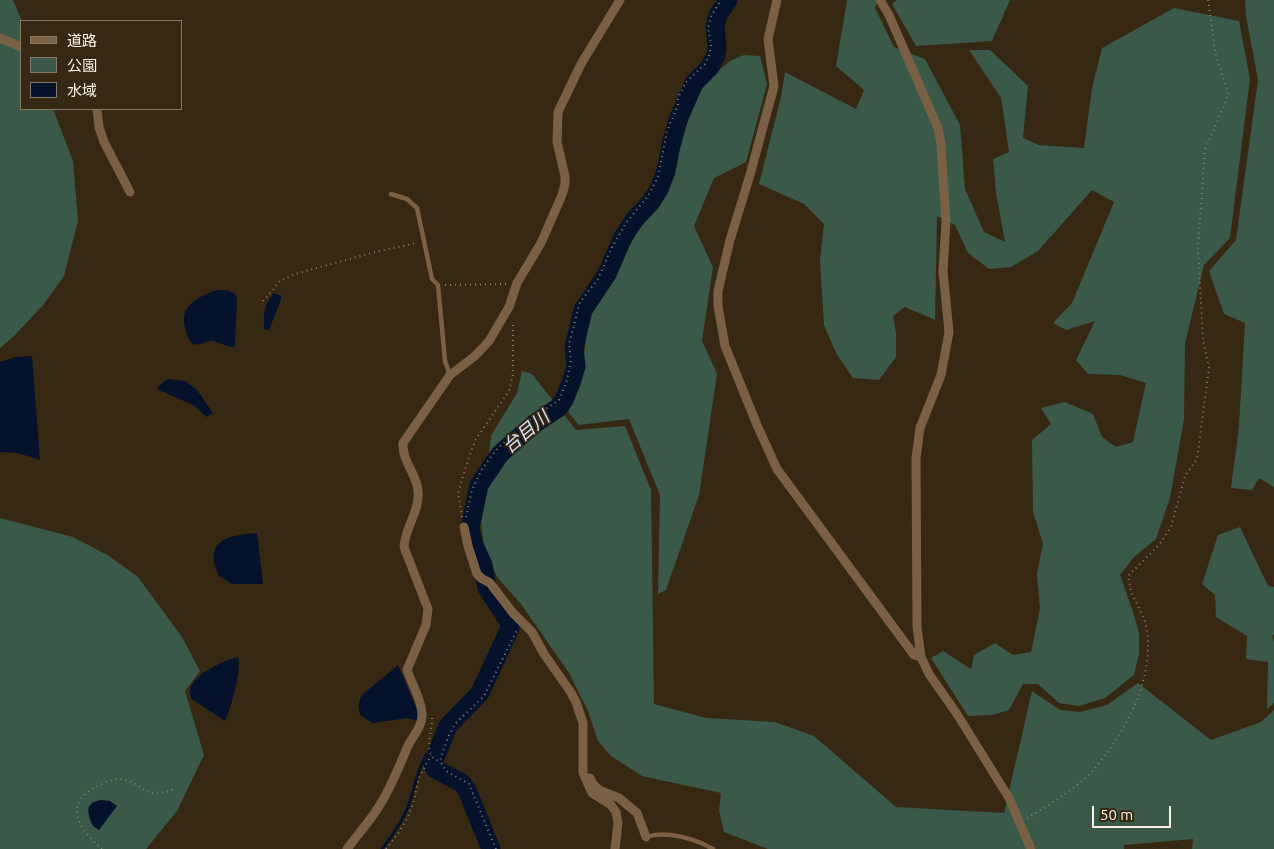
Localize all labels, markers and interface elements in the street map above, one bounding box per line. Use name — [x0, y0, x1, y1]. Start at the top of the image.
legend — [20, 20, 182, 110]
text: 道路 — [67, 32, 97, 49]
text: 公園 — [67, 57, 97, 74]
text: 水域 — [67, 82, 97, 99]
water label: 台目川 — [498, 406, 554, 458]
scale bar — [1094, 796, 1173, 828]
text: 50 m — [1100, 806, 1133, 823]

